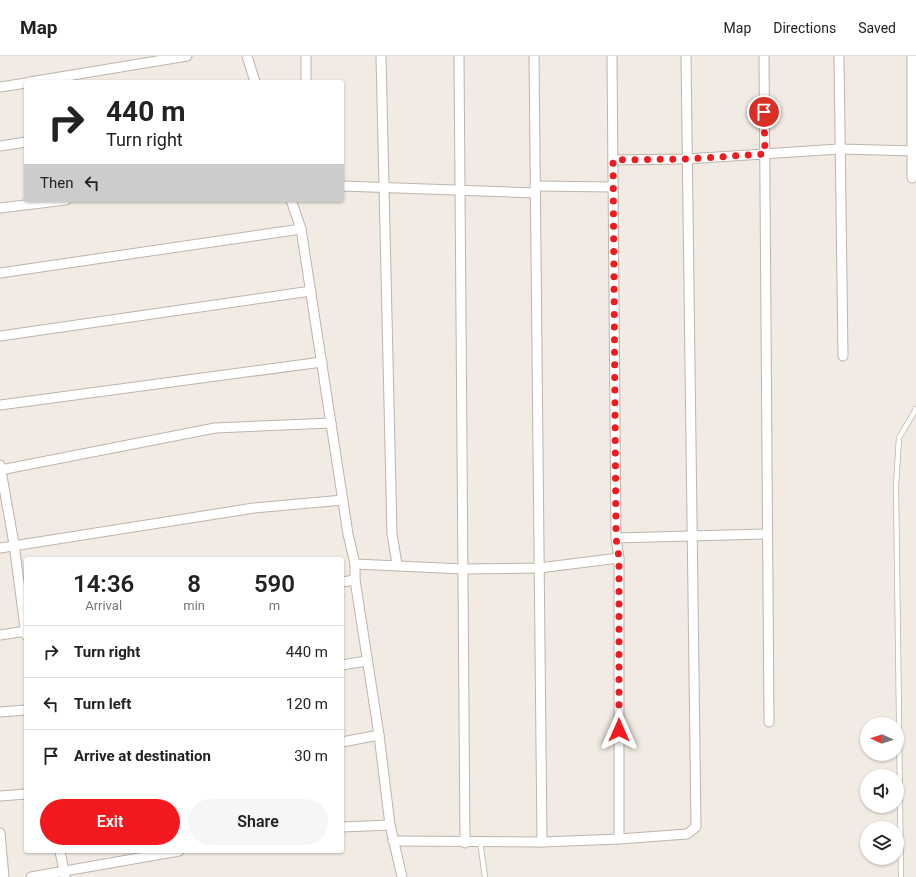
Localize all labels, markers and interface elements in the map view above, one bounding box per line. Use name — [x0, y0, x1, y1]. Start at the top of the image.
text: Map — [20, 16, 58, 39]
text: Map — [724, 20, 751, 36]
text: Directions — [773, 20, 836, 36]
text: Saved — [858, 20, 896, 36]
text: 440 m — [106, 95, 185, 128]
pin — [747, 95, 781, 129]
icon: right — [40, 96, 92, 148]
icon: arrive — [753, 101, 775, 123]
text: Turn right — [106, 129, 183, 150]
icon: left — [81, 172, 103, 194]
text: Then — [40, 174, 73, 192]
text: 14:36 — [73, 570, 134, 598]
text: 8 — [187, 570, 201, 598]
text: 590 — [254, 570, 295, 598]
text: Arrival — [85, 598, 122, 613]
text: min — [183, 598, 205, 613]
text: m — [269, 598, 280, 613]
icon: right — [40, 641, 62, 663]
text: Turn right — [74, 643, 140, 661]
text: 440 m — [286, 643, 328, 661]
icon: left — [40, 693, 62, 715]
text: Turn left — [74, 695, 131, 713]
text: 120 m — [286, 695, 328, 713]
position arrow — [598, 709, 640, 751]
north arrow — [860, 717, 904, 761]
map controls — [860, 717, 904, 865]
icon: arrive — [40, 745, 62, 767]
text: Arrive at destination — [74, 747, 211, 765]
text: 30 m — [294, 747, 328, 765]
button: sound — [860, 769, 904, 813]
button: Exit — [40, 799, 180, 845]
button: Share — [188, 799, 328, 845]
button: layers — [860, 821, 904, 865]

